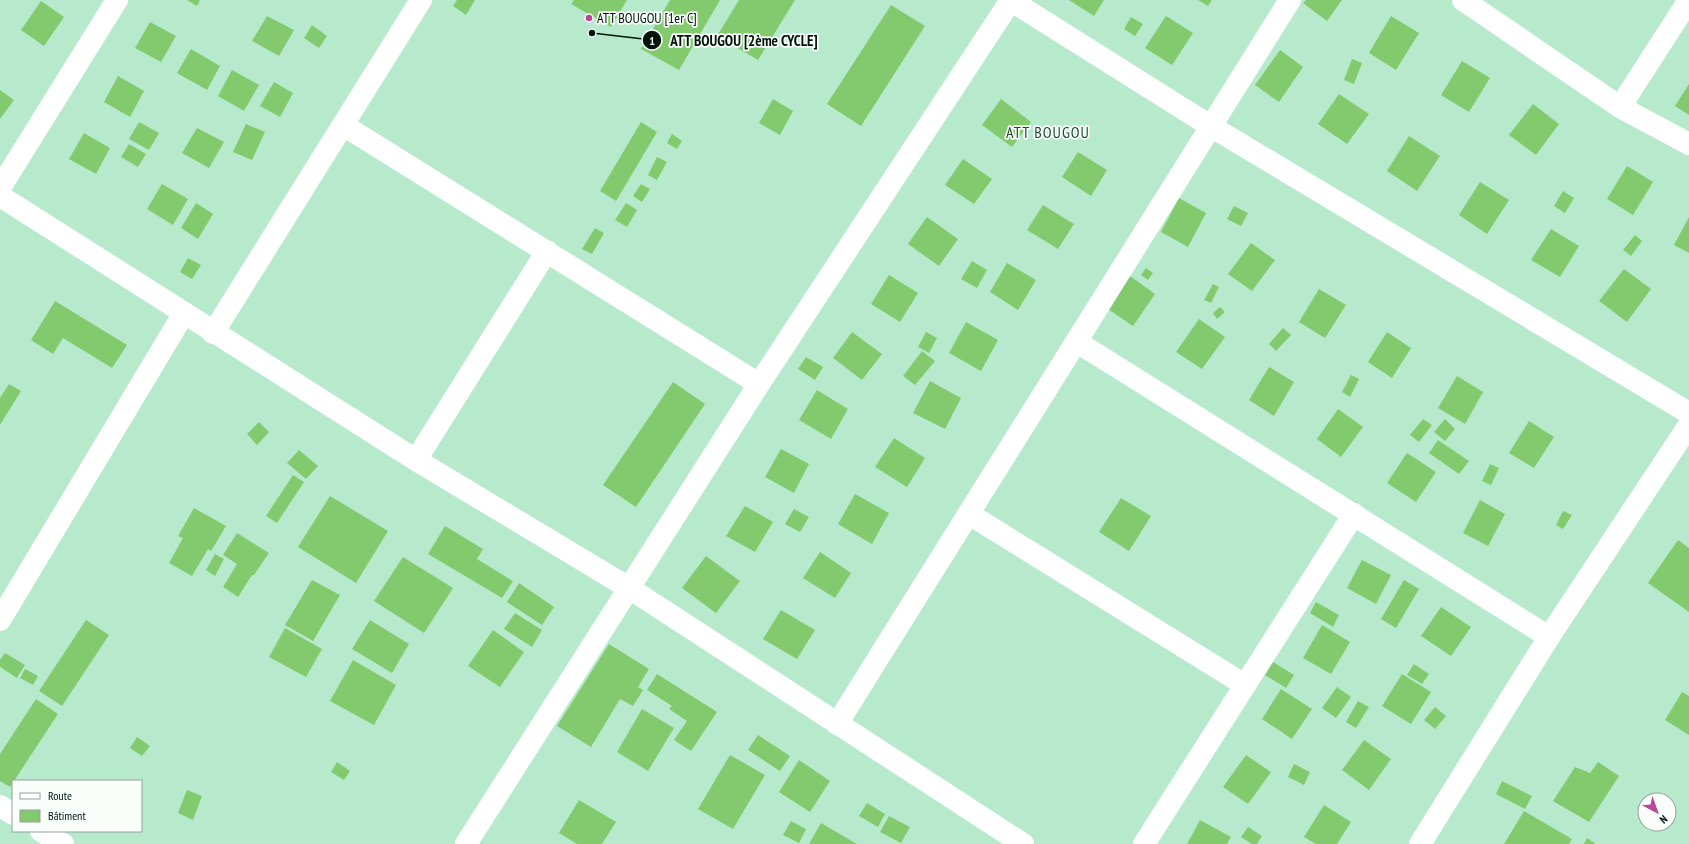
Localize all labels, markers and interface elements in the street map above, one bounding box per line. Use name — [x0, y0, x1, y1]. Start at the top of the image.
place label: ATT BOUGOU [1er C] — [597, 9, 697, 27]
marker: ATT BOUGOU [1er C] — [584, 13, 594, 23]
callout: ATT BOUGOU [2ème CYCLE] — [642, 27, 826, 54]
text: ATT BOUGOU [2ème CYCLE] — [669, 31, 818, 50]
text: 1 — [649, 33, 655, 48]
district label: ATT BOUGOU — [1006, 122, 1090, 142]
legend — [12, 780, 142, 832]
text: Route — [48, 788, 72, 803]
north arrow — [1637, 792, 1677, 832]
text: Bâtiment — [48, 808, 86, 823]
text: N — [1657, 812, 1670, 827]

